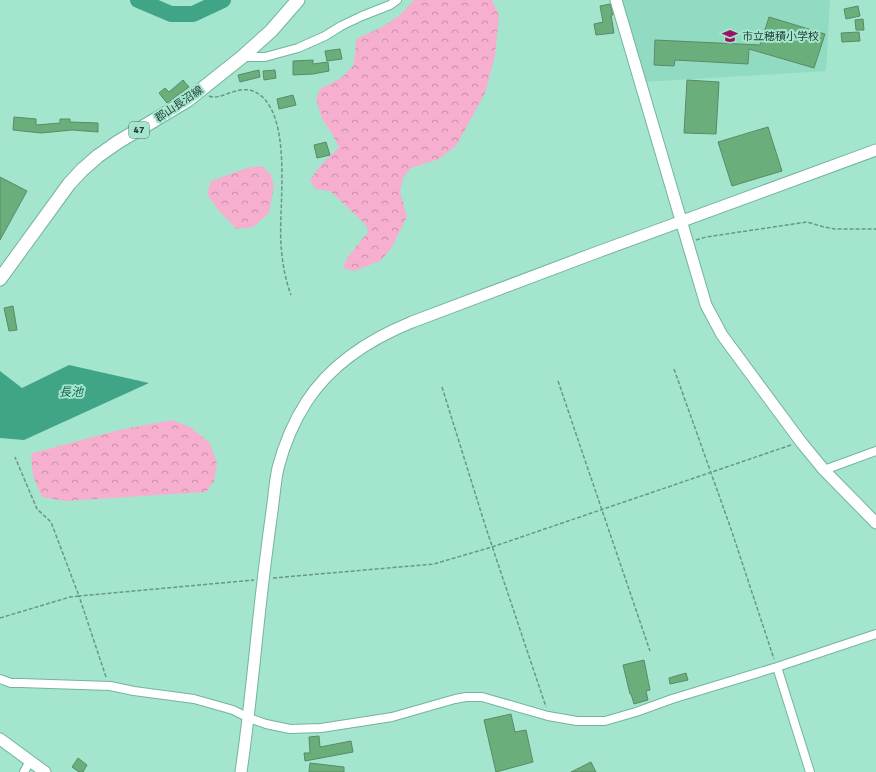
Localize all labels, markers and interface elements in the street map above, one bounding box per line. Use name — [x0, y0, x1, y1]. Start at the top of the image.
school or university icon: 市立穂積小学校 — [721, 27, 739, 45]
place label: 市立穂積小学校 — [742, 30, 819, 43]
street label: 郡山長沼線 — [153, 83, 205, 125]
road number: 47 — [129, 122, 149, 138]
water label: 長池 — [59, 385, 84, 400]

